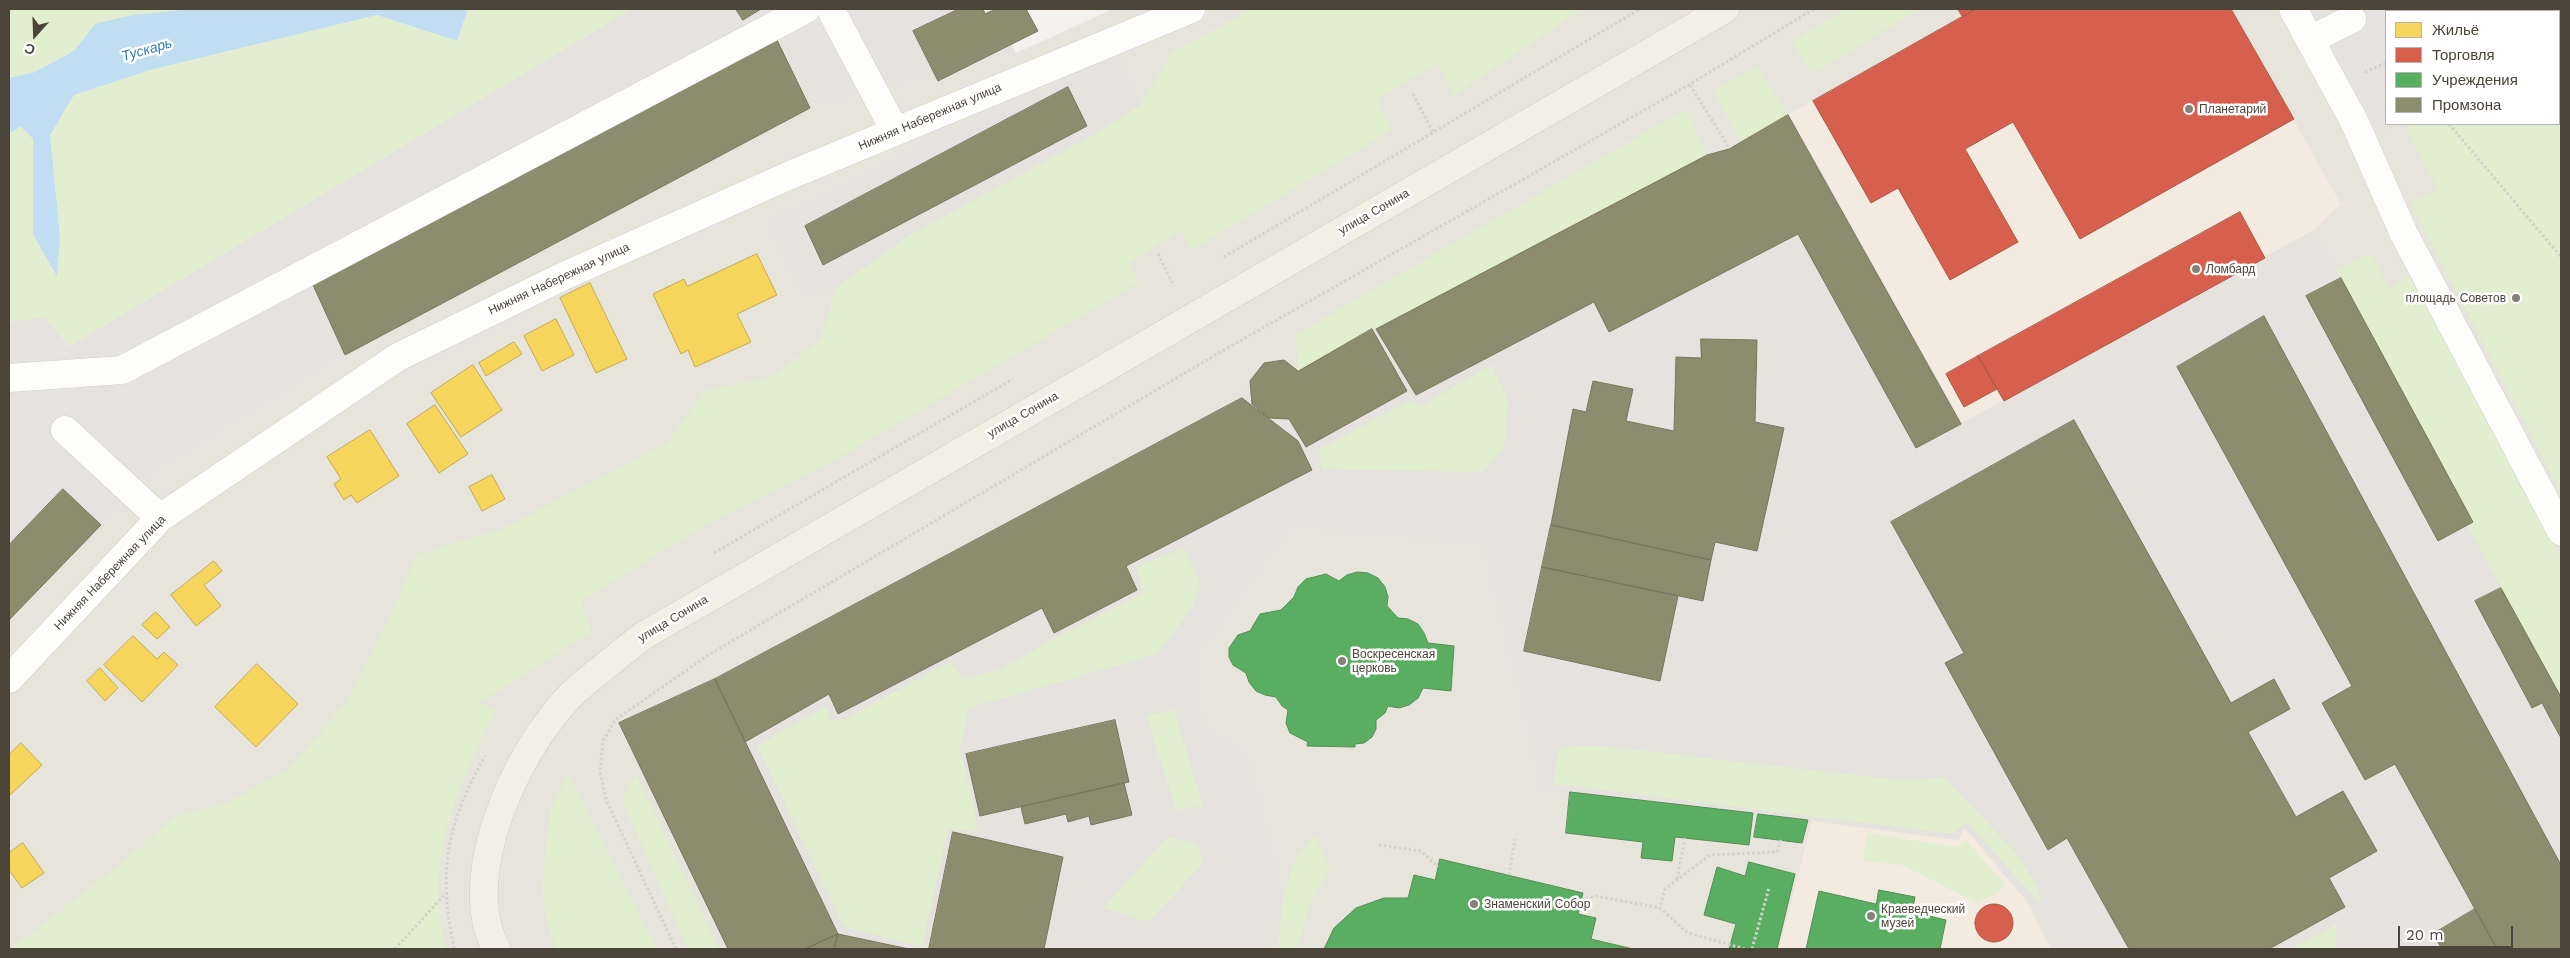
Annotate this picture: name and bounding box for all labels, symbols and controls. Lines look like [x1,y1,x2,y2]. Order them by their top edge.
north arrow [10,10,60,60]
legend [2385,10,2560,125]
text: Жильё [2432,21,2479,39]
water label: Тускарь [120,35,174,65]
text: С [22,40,37,58]
text: Торговля [2432,46,2495,64]
text: Учреждения [2432,71,2518,89]
street label: Нижняя Набережная улица [856,80,1004,154]
text: Промзона [2432,96,2501,114]
place label: Планетарий [2199,102,2266,116]
marker: Планетарий [2183,103,2195,115]
street label: улица Сонина [1336,186,1412,238]
street label: Нижняя Набережная улица [486,240,632,318]
place label: Ломбард [2206,262,2255,276]
marker: Ломбард [2190,263,2202,275]
place label: площадь Советов [2406,291,2506,305]
marker: площадь Советов [2510,292,2522,304]
street label: улица Сонина [985,389,1061,441]
street label: Нижняя Набережная улица [51,513,169,633]
street label: улица Сонина [635,592,711,646]
place label: Воскресенская церковь [1352,647,1435,675]
marker: Воскресенская церковь [1336,655,1348,667]
place label: Знаменский Собор [1484,897,1590,911]
marker: Знаменский Собор [1468,898,1480,910]
place label: Краеведческий музей [1881,902,1965,930]
marker: Краеведческий музей [1865,910,1877,922]
scale bar [2400,916,2515,948]
text: 20 m [2406,926,2444,944]

